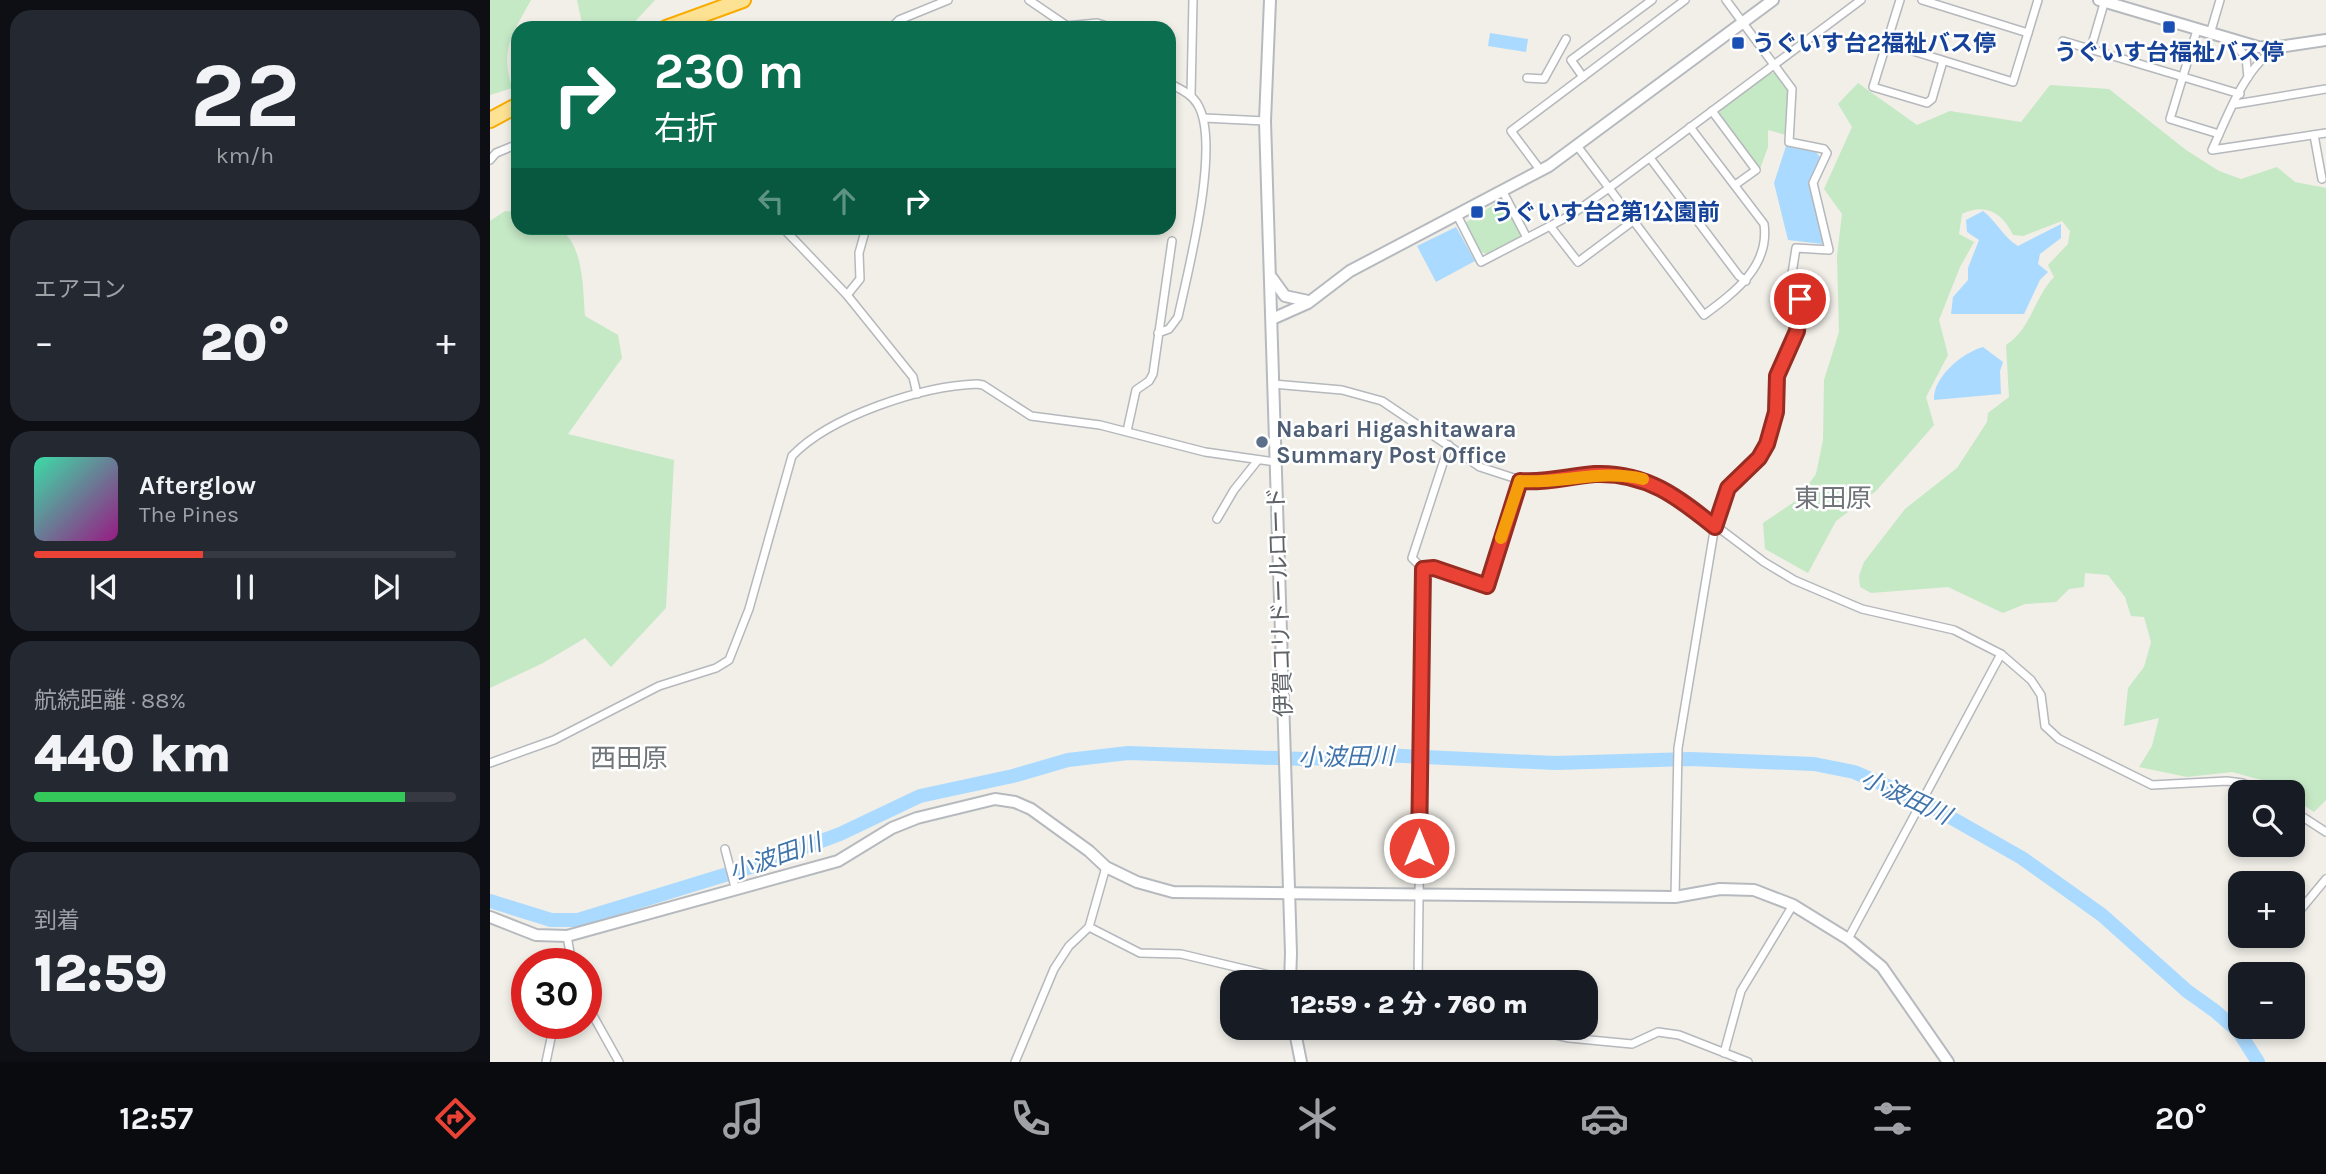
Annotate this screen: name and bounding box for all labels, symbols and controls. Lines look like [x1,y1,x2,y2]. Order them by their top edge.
marker: うぐいす台福祉バス停 [2161,19,2177,35]
place label: うぐいす台2福祉バス停 [1752,30,1996,57]
marker: うぐいす台2福祉バス停 [1730,35,1746,51]
place label: うぐいす台福祉バス停 [2054,39,2284,66]
text: 22 [190,43,300,149]
text: 230 m [654,43,804,100]
icon: right [539,49,630,140]
text: 右折 [654,110,718,147]
text: km/h [216,142,274,169]
icon: left [752,182,790,220]
icon: ahead [825,182,863,220]
icon: right [898,182,936,220]
place label: うぐいす台2第1公園前 [1491,199,1720,226]
marker: うぐいす台2第1公園前 [1469,204,1485,220]
pin [1770,269,1830,329]
text: エアコン [34,276,126,303]
icon: arrive [1781,280,1819,318]
text: 20° [200,312,290,373]
text: − [34,320,54,365]
text: + [436,320,456,365]
place label: Nabari Higashitawara Summary Post Office [1276,416,1516,469]
marker: Nabari Higashitawara Summary Post Office [1254,434,1270,450]
text: Afterglow [139,470,256,501]
district label: 東田原 [1794,483,1872,514]
street label: 伊賀コリドールロード [1262,487,1298,717]
text: The Pines [139,501,239,528]
icon: previous [85,568,123,606]
icon: pause [226,568,264,606]
icon: next [367,568,405,606]
text: 航続距離 · 88% [34,687,186,714]
text: 440 km [34,723,231,784]
water label: 小波田川 [1298,742,1397,772]
district label: 西田原 [590,743,668,774]
water label: 小波田川 [1857,764,1958,831]
map controls [2228,780,2305,1039]
button: search [2228,780,2305,857]
position arrow [1382,811,1456,885]
water label: 小波田川 [725,827,828,886]
button: + [2228,871,2305,948]
text: 到着 [34,907,80,934]
text: 12:59 [34,943,168,1004]
speed limit sign: 30 [511,948,602,1039]
button: − [2228,962,2305,1039]
text: 12:59 · 2 分 · 760 m [1290,989,1528,1020]
icon: directions [431,1094,480,1143]
icon: music [719,1094,768,1143]
icon: phone [1006,1094,1055,1143]
icon: climate [1293,1094,1342,1143]
icon: car [1580,1094,1629,1143]
icon: filters [1868,1094,1917,1143]
text: 12:57 [119,1100,193,1137]
text: 20° [2155,1100,2207,1137]

